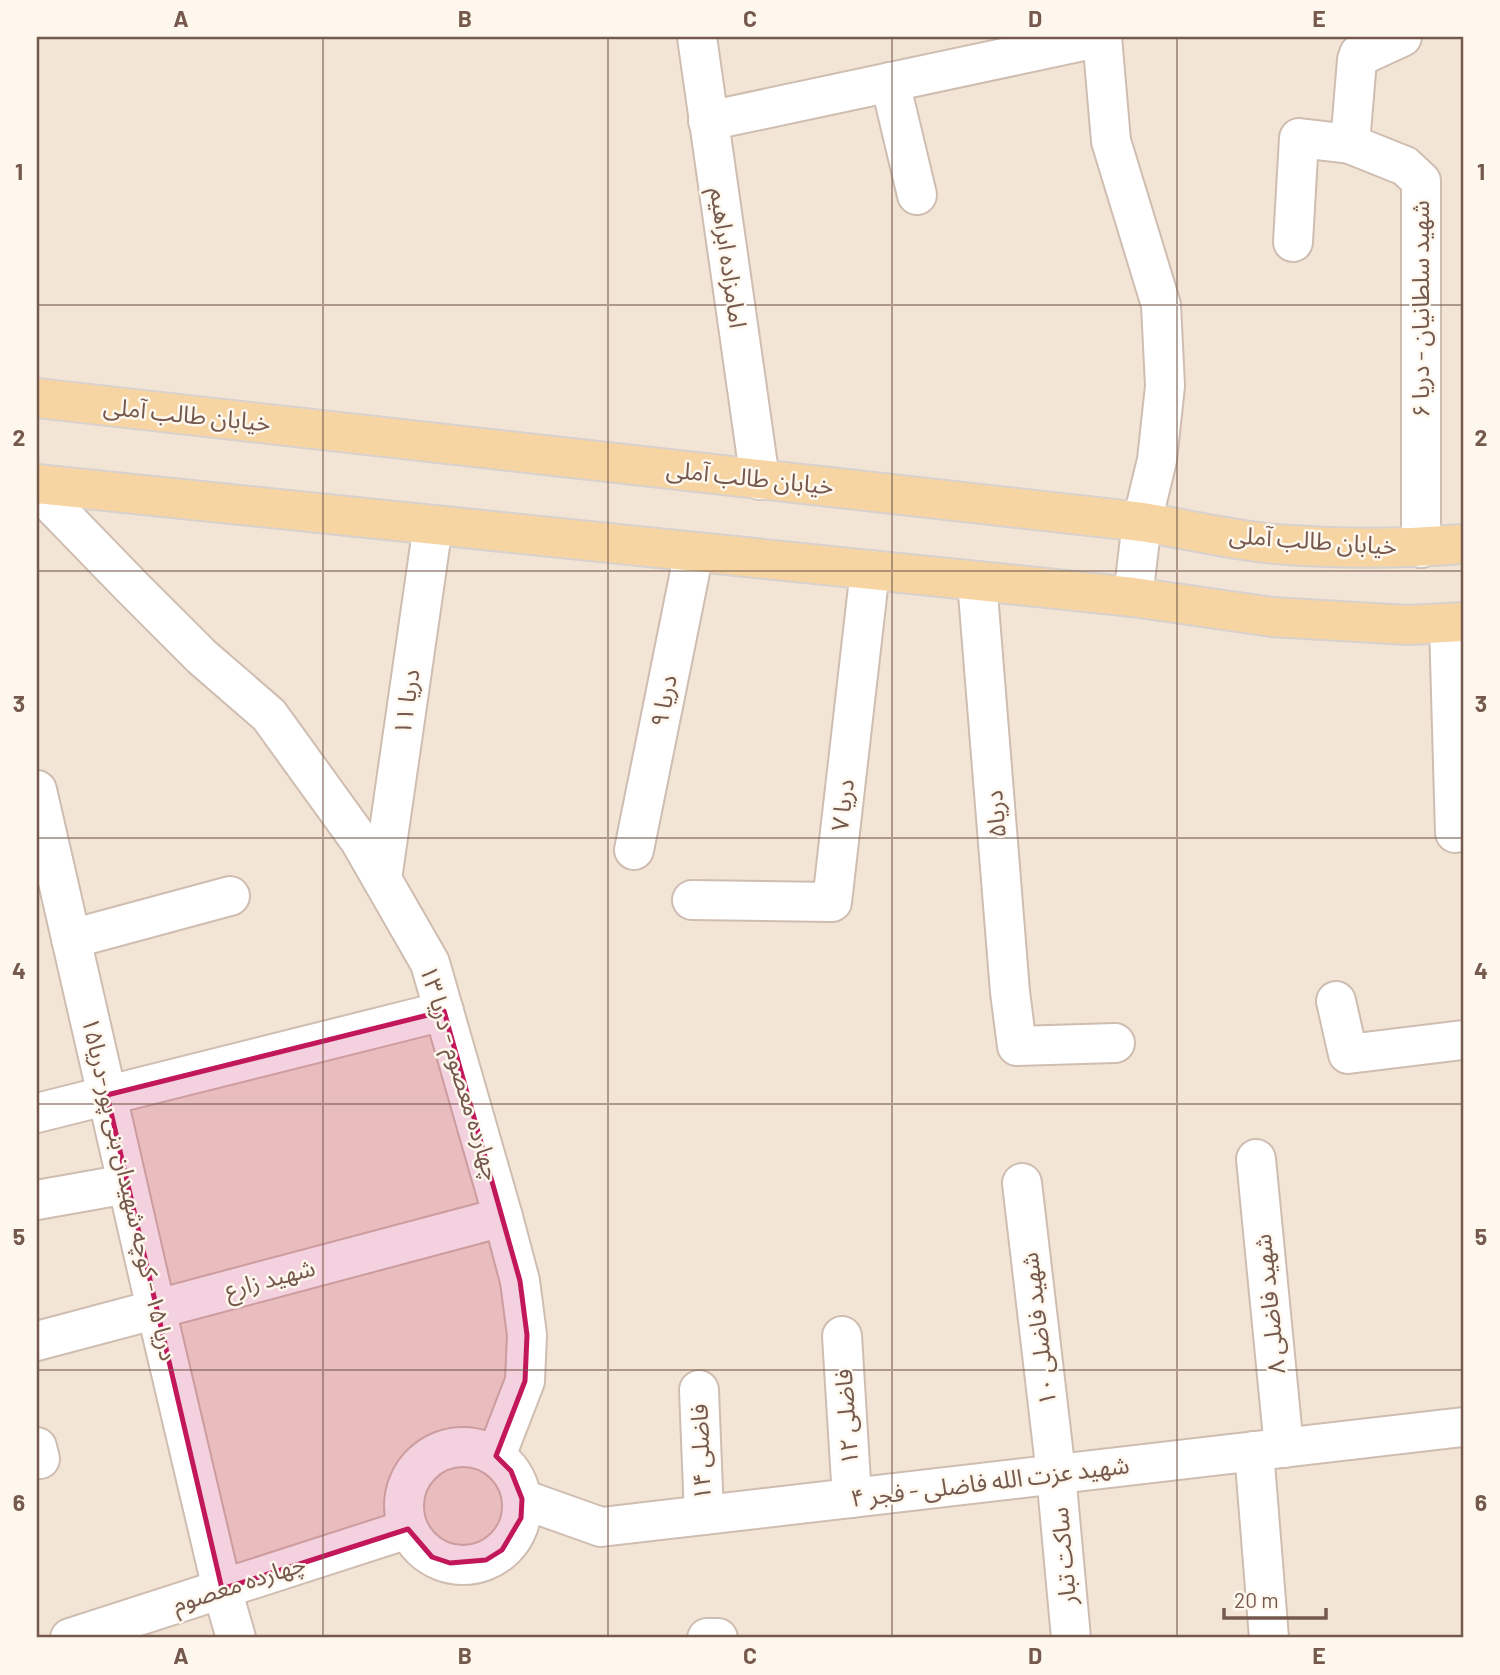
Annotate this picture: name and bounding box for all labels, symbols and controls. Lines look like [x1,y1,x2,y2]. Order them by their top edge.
text: A [173,4,189,32]
text: B [458,4,472,32]
text: C [743,4,757,32]
text: D [1028,4,1042,32]
text: E [1312,4,1326,32]
text: 1 [15,157,23,185]
text: 1 [1477,157,1485,185]
street label: امامزاده ابراهیم [701,186,754,330]
street label: شهید سلطانیان - دریا ۶ [1405,200,1435,418]
street label: خیابان طالب آملی [102,390,272,438]
text: 2 [13,423,25,451]
text: 2 [1475,423,1487,451]
street label: خیابان طالب آملی [665,453,835,501]
street label: خیابان طالب آملی [1228,519,1398,561]
street label: دریا ۱۱ [387,667,425,737]
street label: دریا ۹ [643,672,683,729]
text: 3 [13,689,25,717]
text: 3 [1475,689,1487,717]
street label: دریا ۷ [824,777,860,833]
street label: دریا۵ [978,789,1012,839]
text: 4 [12,956,26,984]
text: 4 [1474,956,1488,984]
street label: چهارده معصوم - دریا ۱۳ [410,962,508,1185]
street label: دریا ۱۵ - كوچه شهيدان بنی پور-دريا۱۵ [75,1014,184,1364]
text: 5 [13,1222,25,1250]
text: 5 [1475,1222,1487,1250]
street label: شهید فاضلی ۸ [1247,1233,1290,1375]
street label: شهید فاضلی ۱۰ [1014,1251,1061,1407]
street label: شهید زارع [221,1252,319,1307]
street label: فاضلی ۱۲ [828,1368,863,1466]
street label: فاضلی ۱۴ [683,1403,716,1501]
street label: شهید عزت الله فاضلی - فجر ۴ [849,1449,1131,1513]
text: 6 [13,1488,25,1516]
text: 6 [1475,1488,1487,1516]
street label: ساکت تبار [1044,1506,1082,1607]
street label: چهارده معصوم [168,1547,310,1622]
scale bar [1224,1577,1325,1621]
text: 20 m [1234,1587,1279,1612]
text: A [173,1641,189,1669]
text: B [458,1641,472,1669]
text: C [743,1641,757,1669]
text: D [1028,1641,1042,1669]
text: E [1312,1641,1326,1669]

